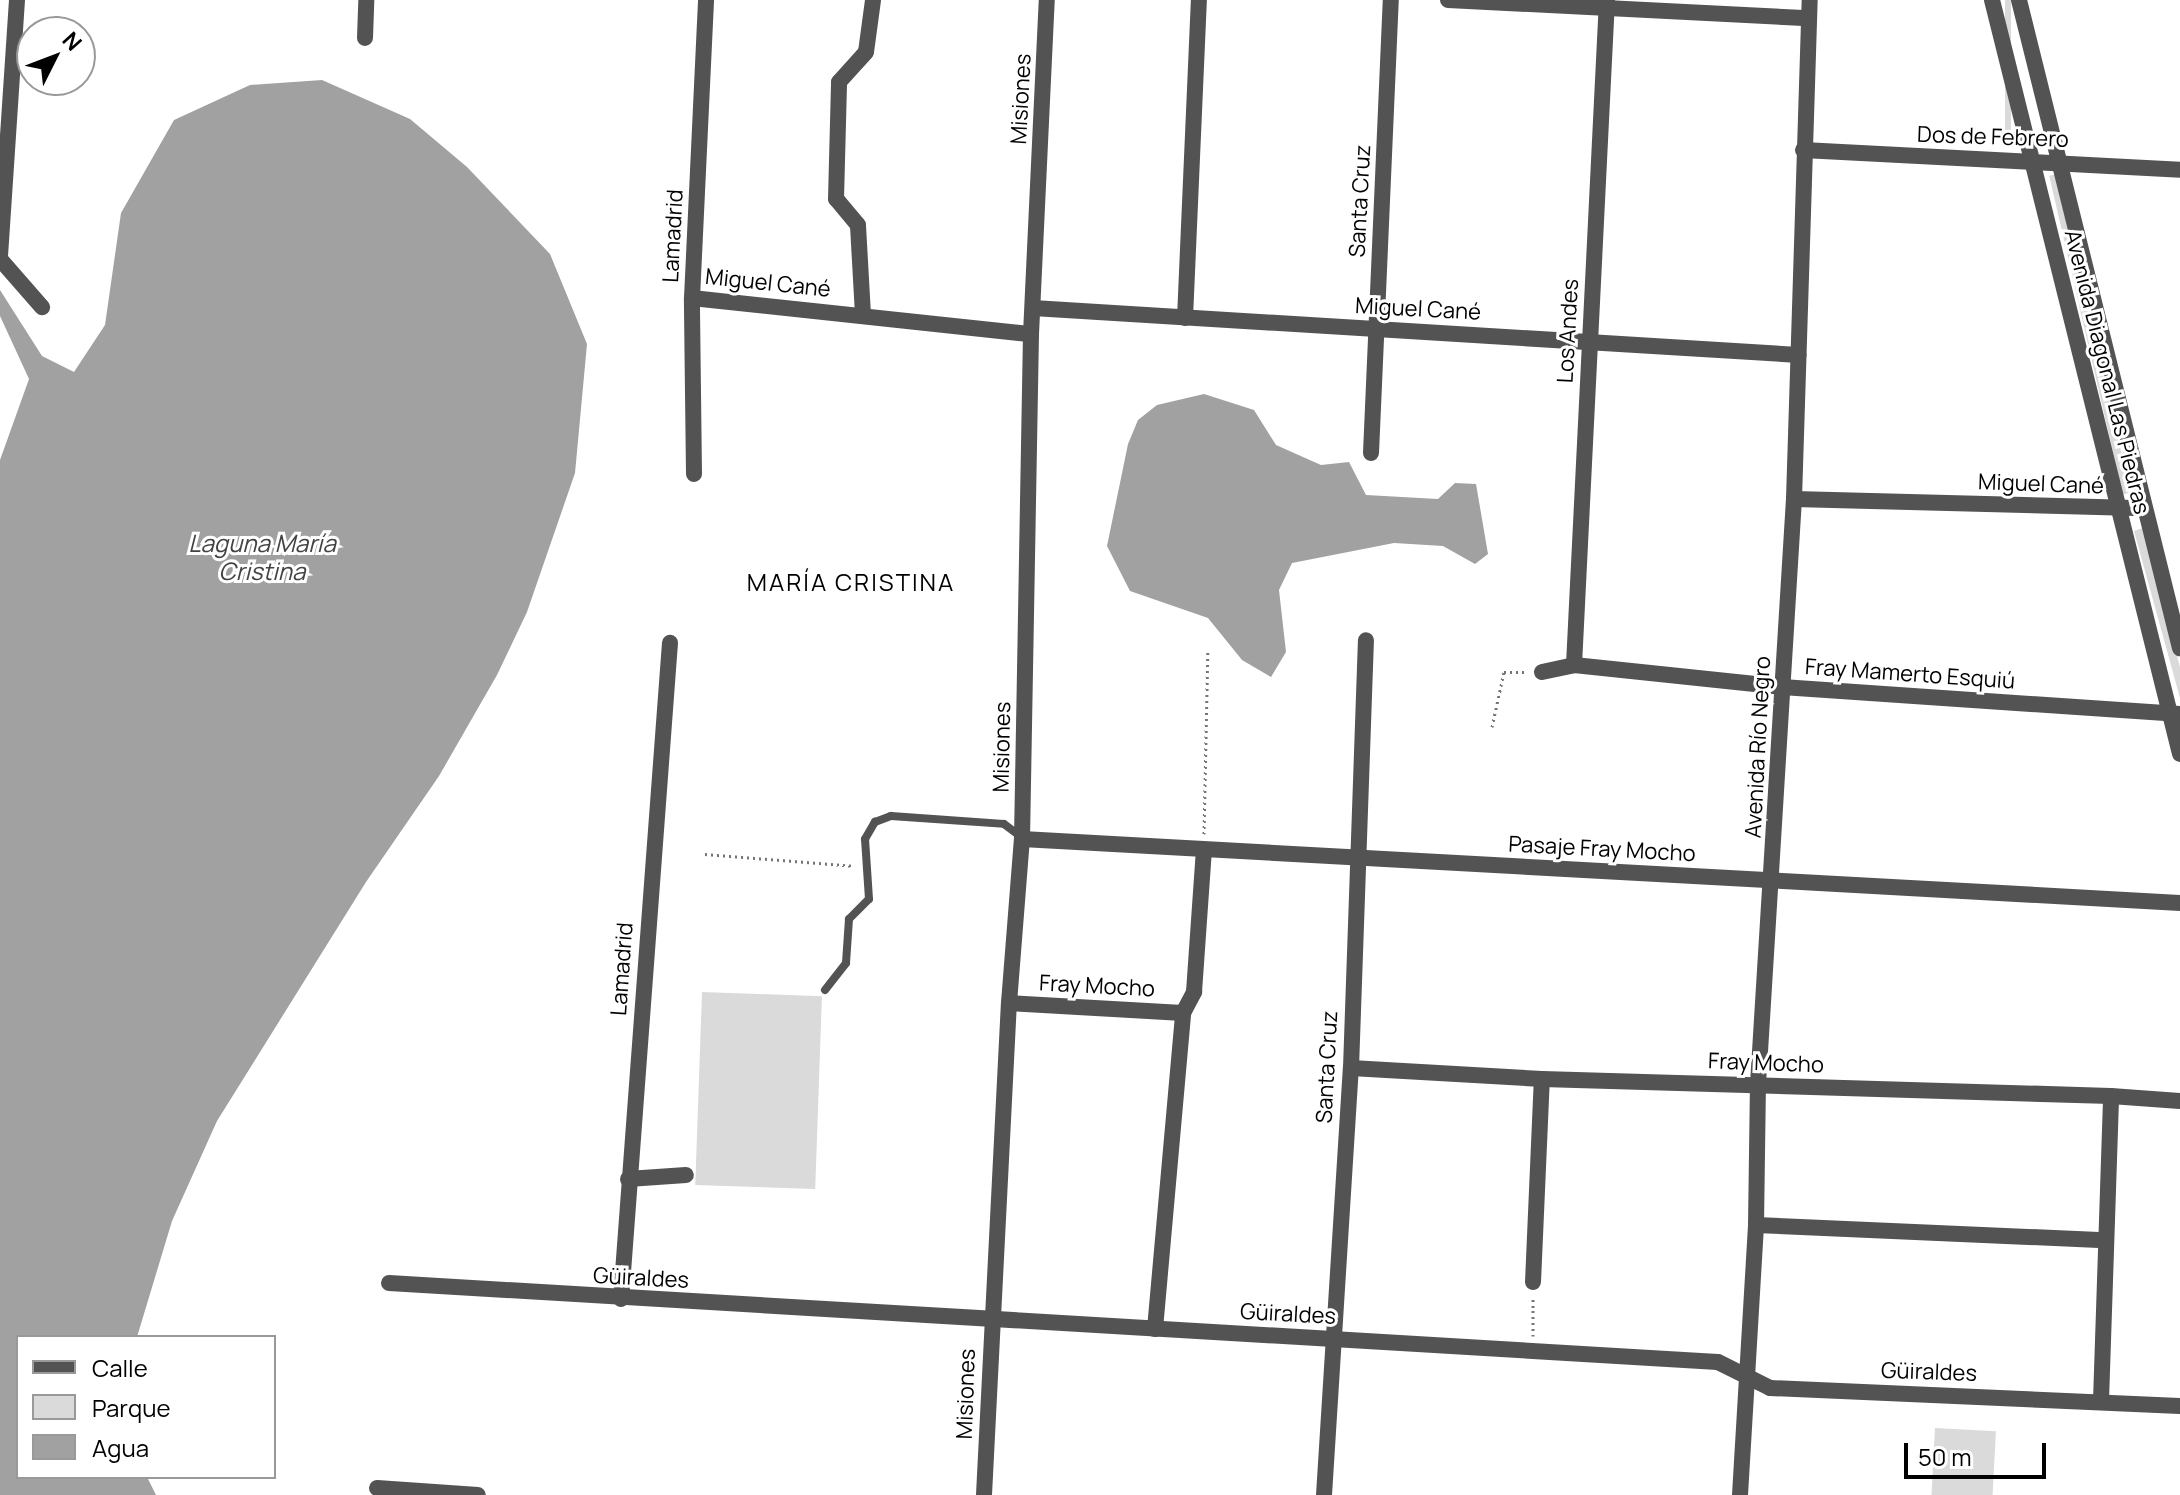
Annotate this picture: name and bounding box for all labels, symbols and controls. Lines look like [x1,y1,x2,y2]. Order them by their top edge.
north arrow [16,16,96,96]
text: N [56,25,89,57]
street label: Misiones [1005,53,1037,145]
street label: Dos de Febrero [1917,121,2069,153]
street label: Santa Cruz [1344,144,1376,258]
street label: Lamadrid [657,189,689,283]
street label: Avenida Diagonal Las Piedras [2059,227,2155,517]
street label: Miguel Cané [704,263,832,303]
street label: Los Andes [1552,278,1584,384]
street label: Miguel Cané [1354,293,1482,325]
street label: Miguel Cané [1978,469,2104,499]
water label: Laguna María Cristina [188,529,336,585]
district label: MARÍA CRISTINA [747,568,955,596]
street label: Fray Mamerto Esquiú [1804,653,2016,695]
street label: Avenida Río Negro [1740,655,1776,839]
street label: Misiones [988,701,1016,793]
street label: Pasaje Fray Mocho [1508,831,1696,867]
street label: Lamadrid [606,921,638,1017]
street label: Fray Mocho [1038,970,1156,1002]
street label: Santa Cruz [1311,1010,1343,1124]
street label: Fray Mocho [1708,1048,1824,1078]
street label: Güiraldes [592,1262,690,1294]
street label: Güiraldes [1239,1298,1337,1330]
legend [16,1335,276,1479]
street label: Misiones [951,1348,981,1440]
text: Calle [92,1351,148,1384]
street label: Güiraldes [1881,1357,1977,1387]
text: Parque [92,1391,170,1424]
scale bar [1908,1427,2050,1477]
text: Agua [92,1431,149,1464]
text: 50 m [1918,1440,1972,1473]

